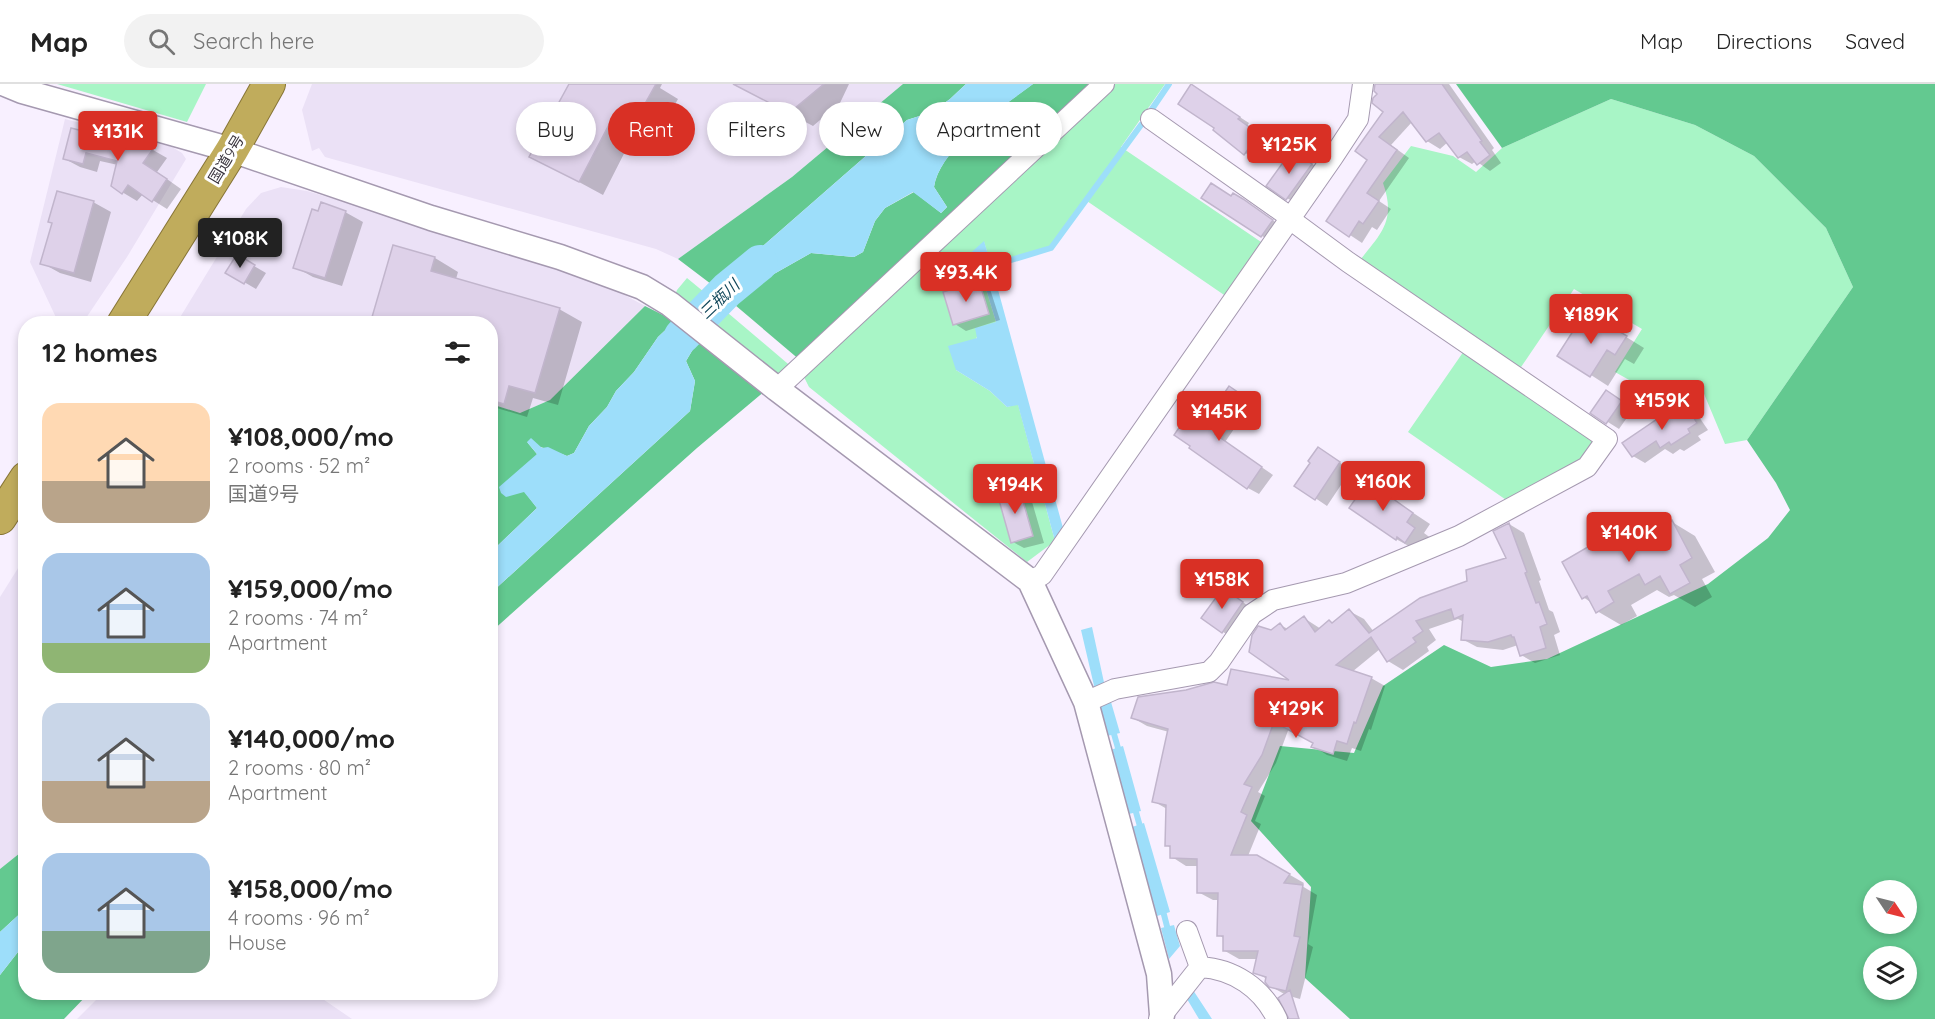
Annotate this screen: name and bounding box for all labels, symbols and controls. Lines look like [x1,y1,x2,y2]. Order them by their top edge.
search box [124,14,544,68]
text: Map [30,24,88,59]
icon: search [145,25,178,58]
text: Search here [193,27,315,55]
text: Map [1640,28,1683,54]
text: Directions [1716,28,1812,54]
text: Saved [1845,28,1905,54]
chip: Buy [516,102,596,156]
chip: Rent [608,102,695,156]
chip: Filters [707,102,807,156]
chip: New [819,102,904,156]
chip: Apartment [916,102,1062,156]
pin: ¥131K [76,111,160,162]
text: ¥131K [92,118,144,143]
pin: ¥125K [1247,124,1331,175]
street label: 国道9号 [204,131,248,187]
text: ¥125K [1261,131,1317,156]
pin: ¥108K [198,218,282,269]
text: ¥108K [212,225,268,250]
pin: ¥93.4K [917,252,1015,303]
text: ¥93.4K [934,259,998,284]
water label: 三瓶川 [695,274,745,323]
pin: ¥189K [1549,294,1633,345]
text: ¥189K [1563,301,1619,326]
text: 12 homes [42,336,158,369]
icon: filters [441,336,474,369]
pin: ¥159K [1620,380,1704,431]
text: ¥159K [1634,387,1690,412]
pin: ¥145K [1177,391,1261,442]
text: ¥145K [1191,398,1247,423]
text: ¥108,000/mo [228,420,394,453]
icon: home [90,427,162,499]
text: 2 rooms · 52 m² [228,453,370,478]
pin: ¥160K [1341,461,1425,512]
pin: ¥194K [973,464,1057,515]
text: ¥160K [1355,468,1411,493]
text: ¥194K [987,471,1043,496]
text: 国道9号 [228,481,299,506]
pin: ¥140K [1587,512,1671,563]
text: ¥140K [1601,519,1657,544]
pin: ¥158K [1180,559,1264,610]
text: ¥158K [1194,566,1250,591]
text: ¥159,000/mo [228,572,393,605]
icon: home [90,577,162,649]
text: 2 rooms · 74 m² [228,605,368,630]
text: Apartment [228,630,328,655]
pin: ¥129K [1254,688,1338,739]
text: ¥129K [1268,695,1324,720]
text: ¥140,000/mo [228,722,395,755]
icon: home [90,727,162,799]
text: 2 rooms · 80 m² [228,755,371,780]
text: Apartment [228,780,328,805]
text: ¥158,000/mo [228,872,393,905]
icon: home [90,877,162,949]
north arrow [1863,880,1917,934]
map controls [1863,880,1917,1000]
text: 4 rooms · 96 m² [228,905,370,930]
text: House [228,930,287,955]
button: layers [1863,946,1917,1000]

